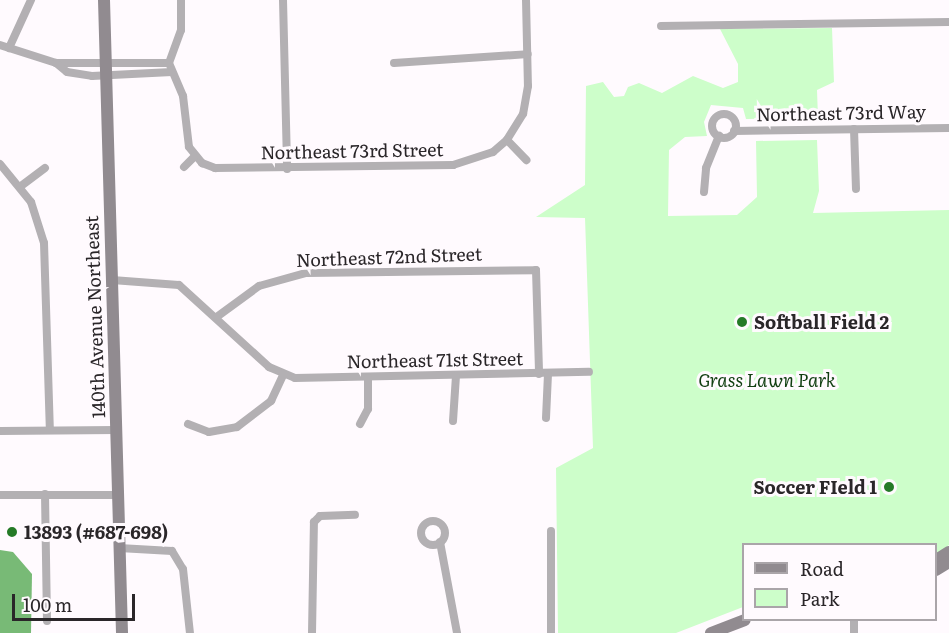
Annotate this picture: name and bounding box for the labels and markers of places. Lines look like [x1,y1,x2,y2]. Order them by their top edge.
place label: Softball Field 2 [754,311,889,333]
marker: Softball Field 2 [735,315,749,329]
place label: Soccer FIeld 1 [754,476,877,498]
marker: Soccer FIeld 1 [882,480,896,494]
place label: 13893 (#687-698) [24,521,168,543]
marker: 13893 (#687-698) [5,525,19,539]

